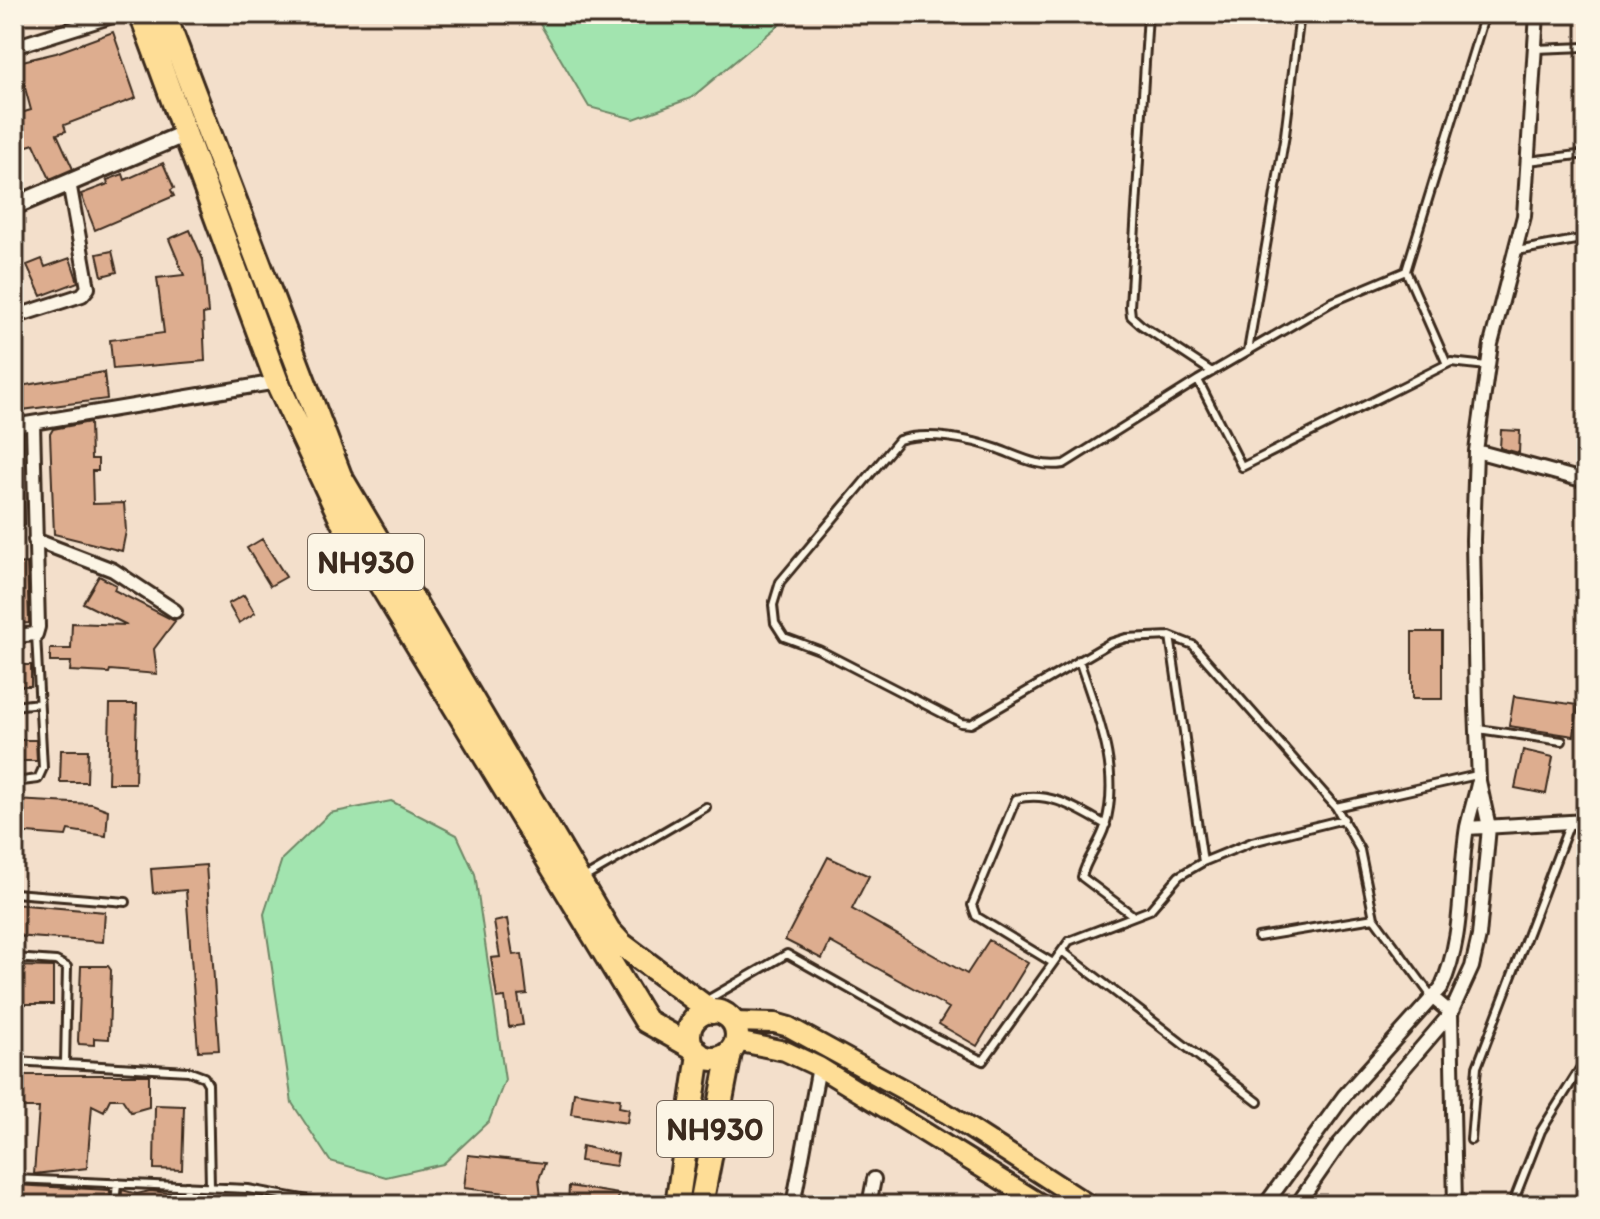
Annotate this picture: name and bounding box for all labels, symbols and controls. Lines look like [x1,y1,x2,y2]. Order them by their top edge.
road number: NH930 [308,534,424,590]
road number: NH930 [657,1101,773,1157]

